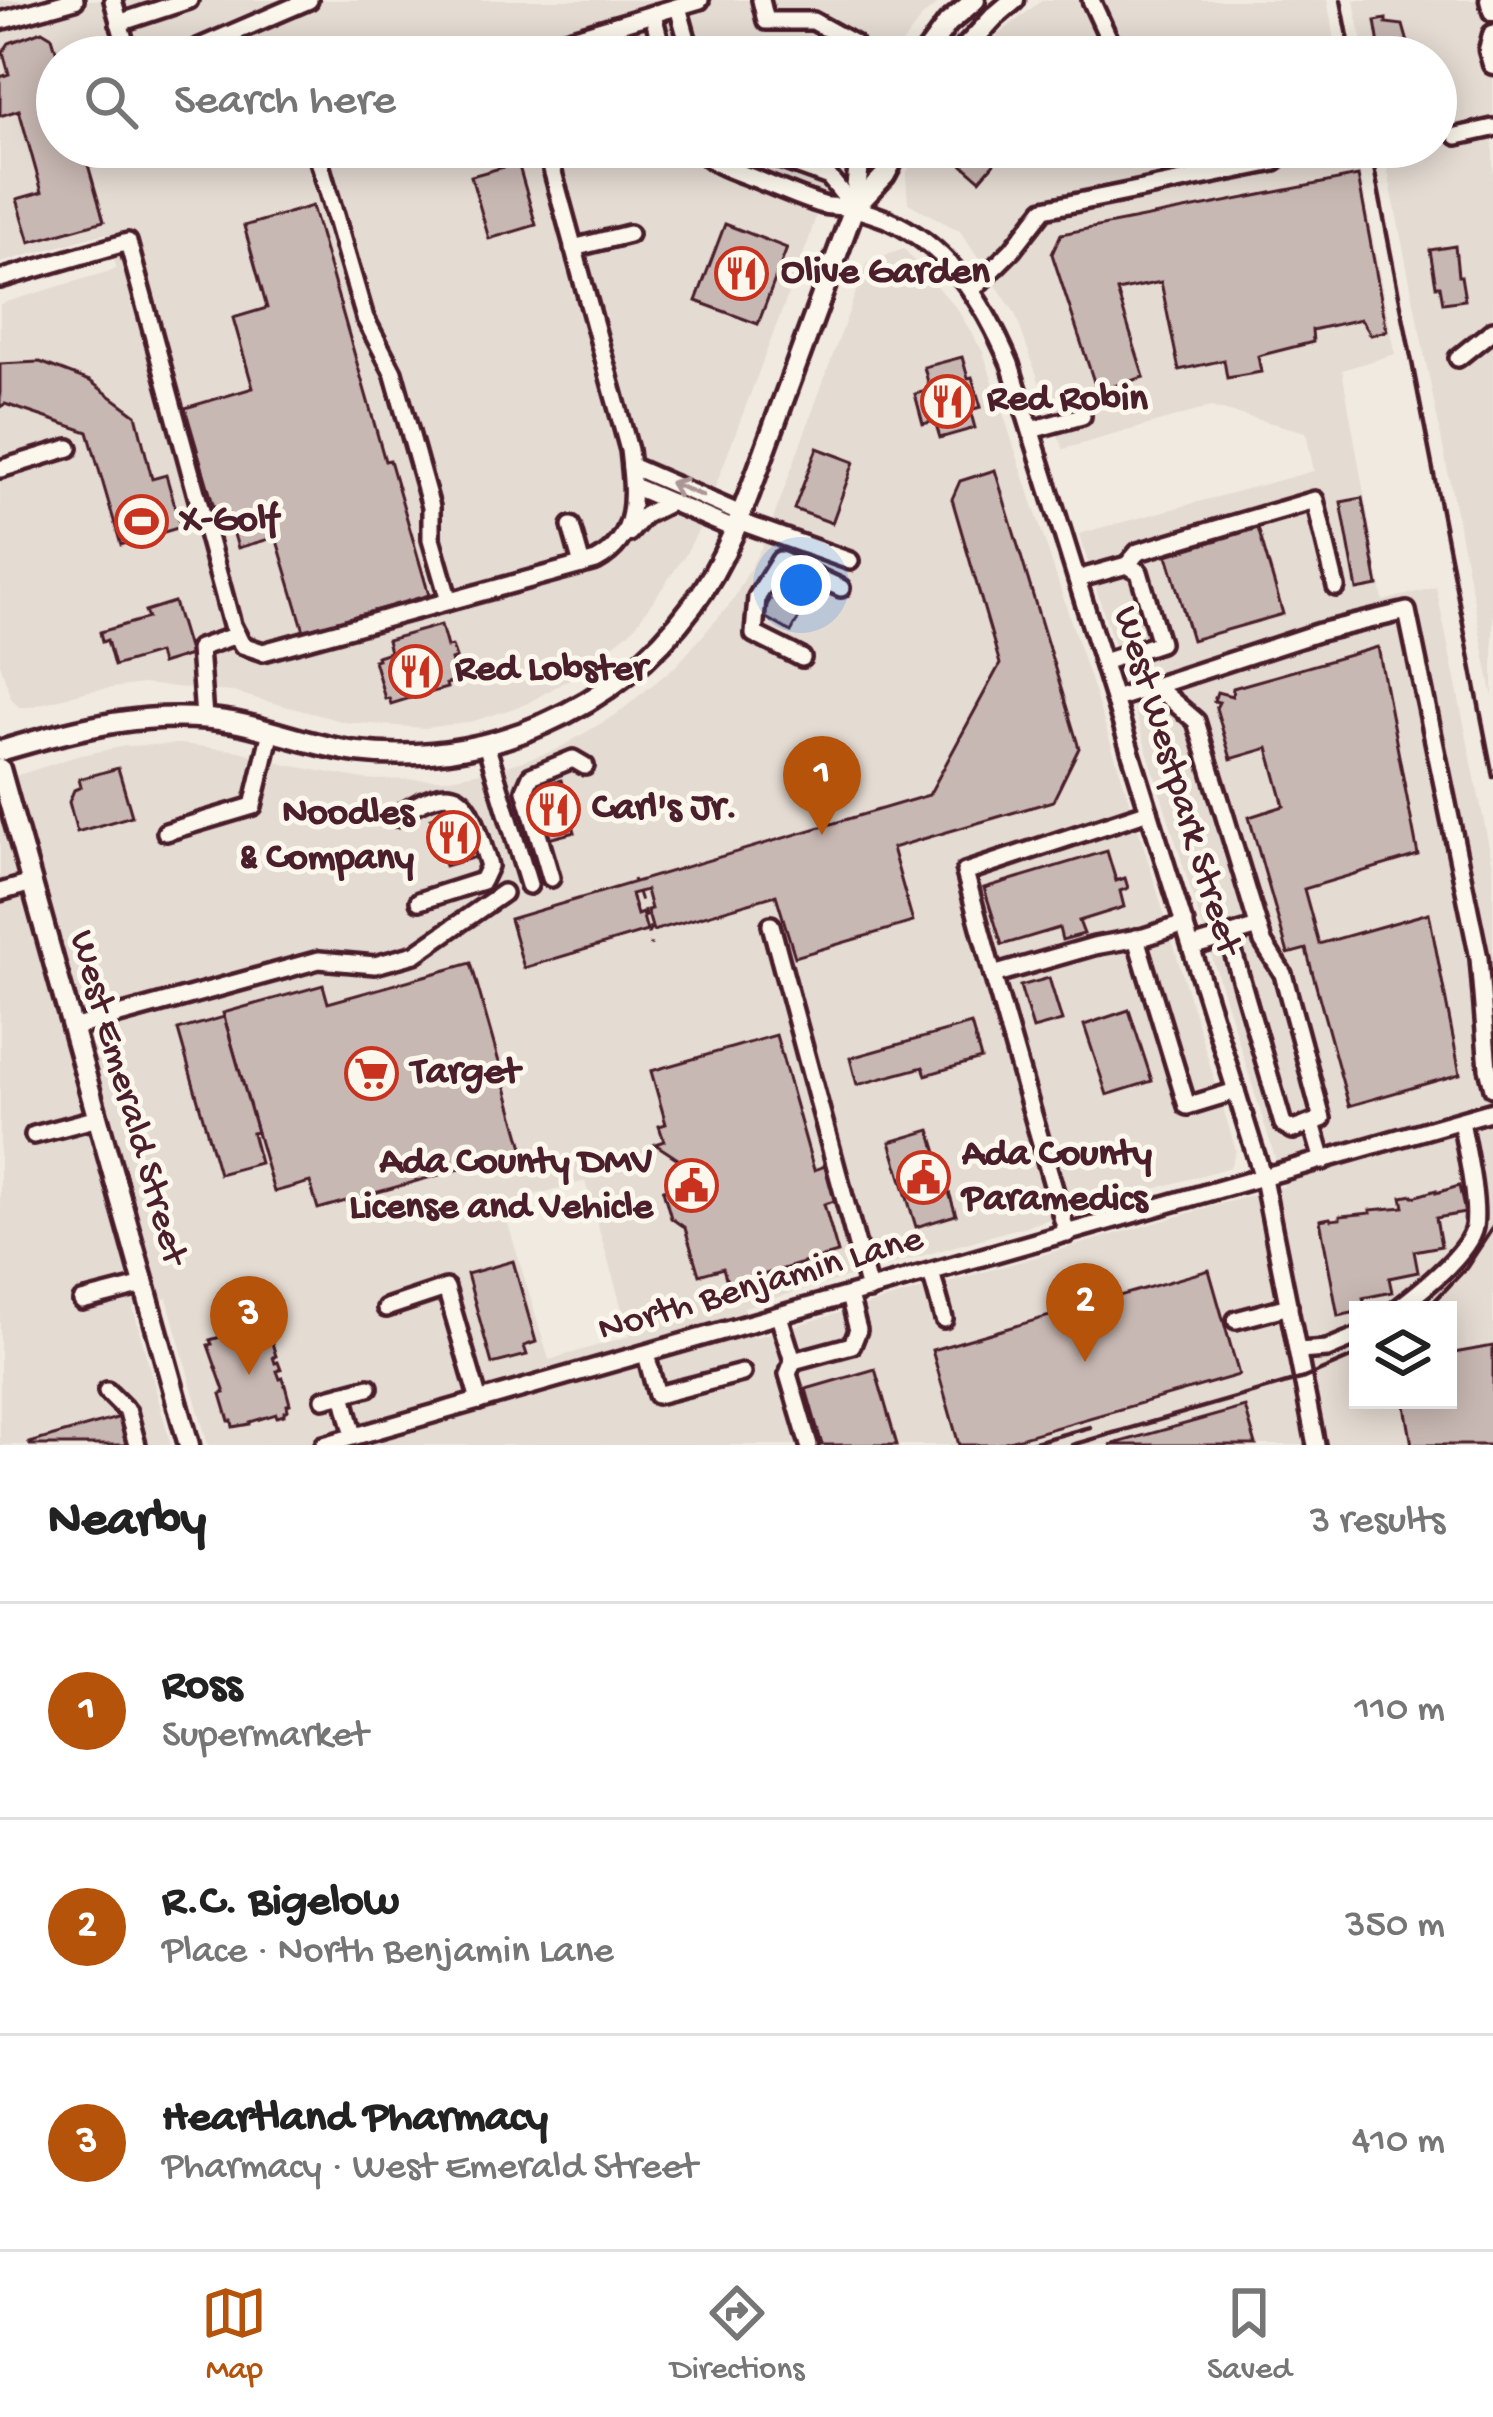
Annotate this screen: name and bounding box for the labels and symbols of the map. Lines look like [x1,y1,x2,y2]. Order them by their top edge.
restaurant icon: Olive Garden [714,246,770,302]
place label: Olive Garden [781,251,990,297]
restaurant icon: Red Robin [920,373,976,429]
place label: Red Robin [987,378,1148,424]
one-way arrow [669,477,706,498]
sports icon: X-Golf [113,494,169,550]
place label: X-Golf [178,499,281,545]
your location [771,555,831,615]
street label: West Westpark Street [1100,601,1251,964]
restaurant icon: Red Lobster [388,643,444,699]
place label: Red Lobster [455,648,651,694]
pin: 1 [783,736,861,835]
restaurant icon: Carl's Jr. [525,782,581,838]
place label: Carl's Jr. [592,787,737,833]
place label: Noodles & Company [239,792,416,883]
restaurant icon: Noodles & Company [425,809,481,865]
street label: West Emerald Street [56,926,197,1273]
supermarket icon: Target [344,1046,400,1102]
place label: Target [408,1051,524,1097]
place label: Ada County Paramedics [960,1133,1153,1224]
place label: Ada County DMV License and Vehicle [349,1141,655,1232]
public building icon: Ada County Paramedics [895,1150,951,1206]
public building icon: Ada County DMV License and Vehicle [664,1158,720,1214]
street label: North Benjamin Lane [593,1217,930,1354]
pin: 2 [1046,1263,1124,1362]
pin: 3 [210,1276,288,1375]

